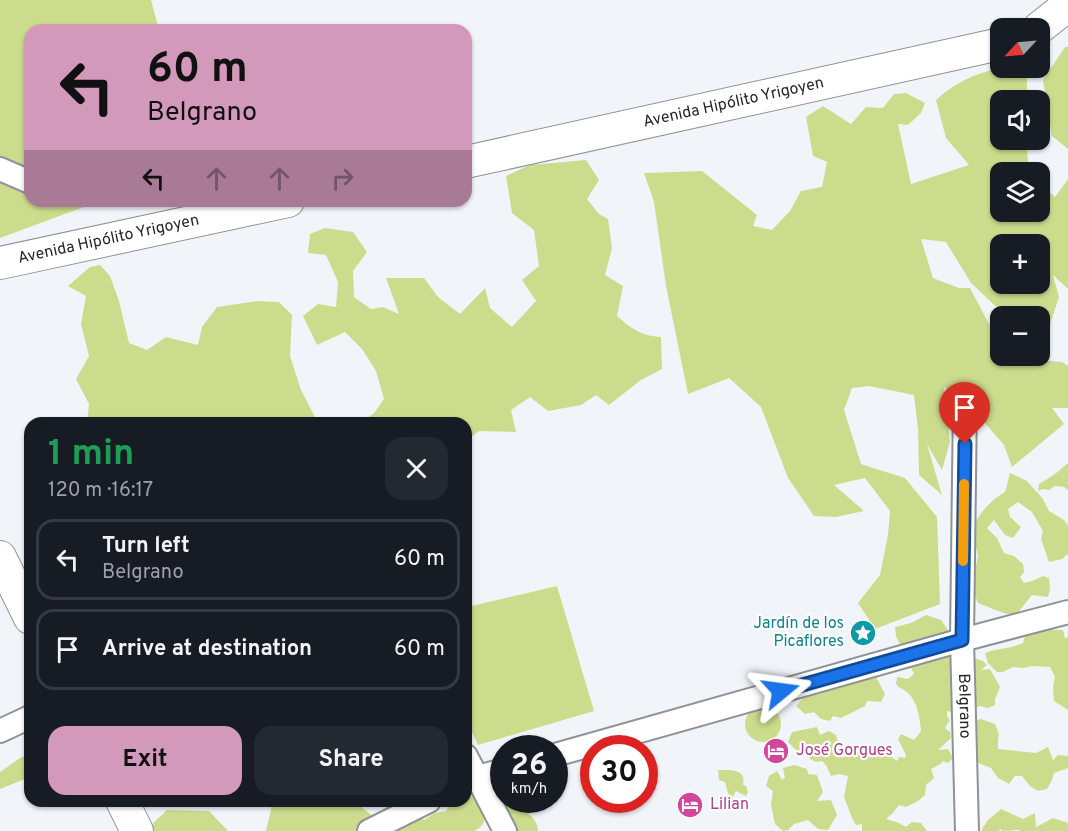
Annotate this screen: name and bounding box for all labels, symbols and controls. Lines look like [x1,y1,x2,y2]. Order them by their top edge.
north arrow [990,18,1050,78]
map controls [990,18,1050,366]
text: 60 m [147,44,248,97]
icon: left [48,48,126,126]
street label: Avenida Hipólito Yrigoyen [641,73,826,133]
button: sound [990,90,1050,150]
text: Belgrano [147,96,257,130]
icon: left [137,162,170,195]
icon: ahead [200,162,233,195]
icon: ahead [263,162,296,195]
icon: right [326,162,359,195]
button: layers [990,162,1050,222]
street label: Avenida Hipólito Yrigoyen [16,210,201,269]
button: + [990,234,1050,294]
button: − [990,306,1050,366]
pin [939,382,990,444]
icon: arrive [948,391,981,424]
text: 1 min [48,432,134,478]
button: close [385,437,448,500]
text: 120 m · 16:17 [48,478,153,504]
text: Turn left [102,533,190,560]
icon: left [51,543,84,576]
text: 60 m [394,546,445,573]
text: Belgrano [102,560,184,586]
place label: Jardín de los Picaflores [753,614,844,652]
place icon: Jardín de los Picaflores [848,618,878,648]
icon: arrive [51,633,84,666]
text: Arrive at destination [102,636,312,663]
text: 60 m [394,636,445,663]
position arrow [749,659,813,723]
street label: Belgrano [953,673,975,739]
button: Exit [48,726,242,795]
button: Share [254,726,448,795]
speed limit sign: 30 [580,735,658,813]
hotel icon: José Gorgues [761,736,791,766]
place label: José Gorgues [796,741,893,761]
text: 26 [511,748,547,785]
text: km/h [511,780,547,799]
hotel icon: Lilian [675,790,705,820]
place label: Lilian [710,795,749,815]

